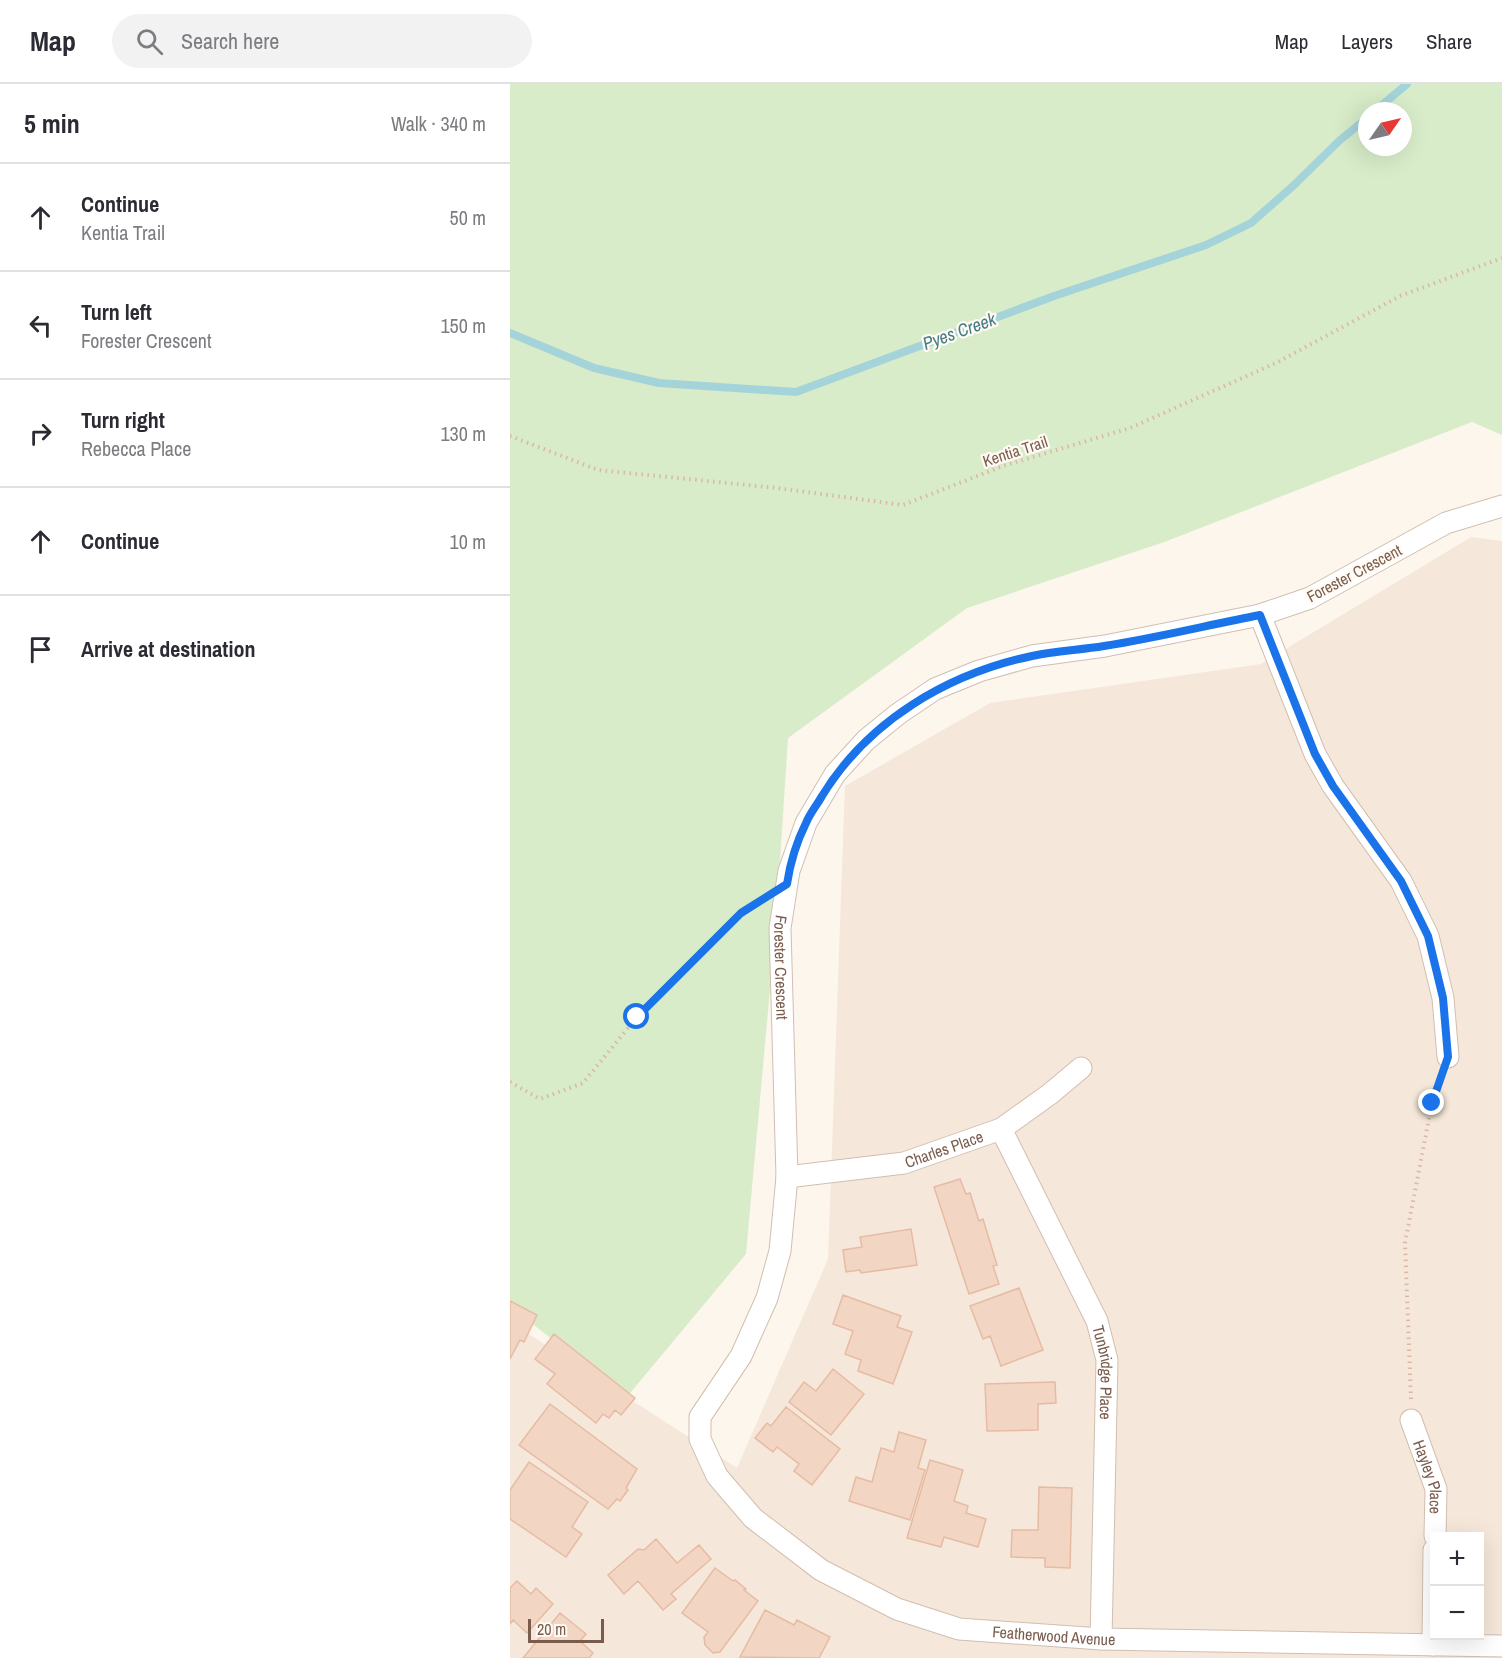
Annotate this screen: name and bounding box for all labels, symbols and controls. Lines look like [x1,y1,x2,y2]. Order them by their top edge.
search box [112,14,532,68]
text: Map [30,22,76,60]
icon: search [133,25,166,58]
text: Search here [181,26,279,56]
text: Map [1275,27,1308,56]
text: Layers [1341,27,1393,56]
text: Share [1426,27,1472,56]
north arrow [1358,102,1412,156]
text: 5 min [24,106,80,141]
text: Walk · 340 m [391,110,486,137]
text: Continue [81,189,159,219]
icon: ahead [24,201,57,234]
text: 50 m [450,204,486,231]
text: Kentia Trail [81,219,165,246]
text: Turn left [81,297,152,327]
water label: Pyes Creek [919,306,1000,356]
icon: left [24,309,57,342]
text: 150 m [440,312,486,339]
text: Forester Crescent [81,327,211,354]
text: Turn right [81,405,165,435]
icon: right [24,417,57,450]
text: 130 m [440,420,486,447]
street label: Kentia Trail [980,430,1050,472]
text: Rebecca Place [81,435,191,462]
icon: ahead [24,525,57,558]
text: Continue [81,526,159,556]
text: 10 m [450,528,486,555]
street label: Forester Crescent [1303,539,1406,607]
icon: arrive [24,633,57,666]
text: Arrive at destination [81,634,255,664]
street label: Forester Crescent [769,914,794,1020]
route start [623,1003,649,1029]
route end [1418,1089,1444,1115]
street label: Charles Place [902,1125,986,1173]
street label: Tunbridge Place [1088,1323,1118,1420]
street label: Hayley Place [1408,1437,1447,1514]
map controls [1430,1532,1484,1640]
button: + [1430,1532,1484,1586]
button: − [1430,1586,1484,1640]
scale bar [528,1616,604,1644]
text: 20 m [537,1618,566,1640]
street label: Featherwood Avenue [992,1620,1116,1650]

